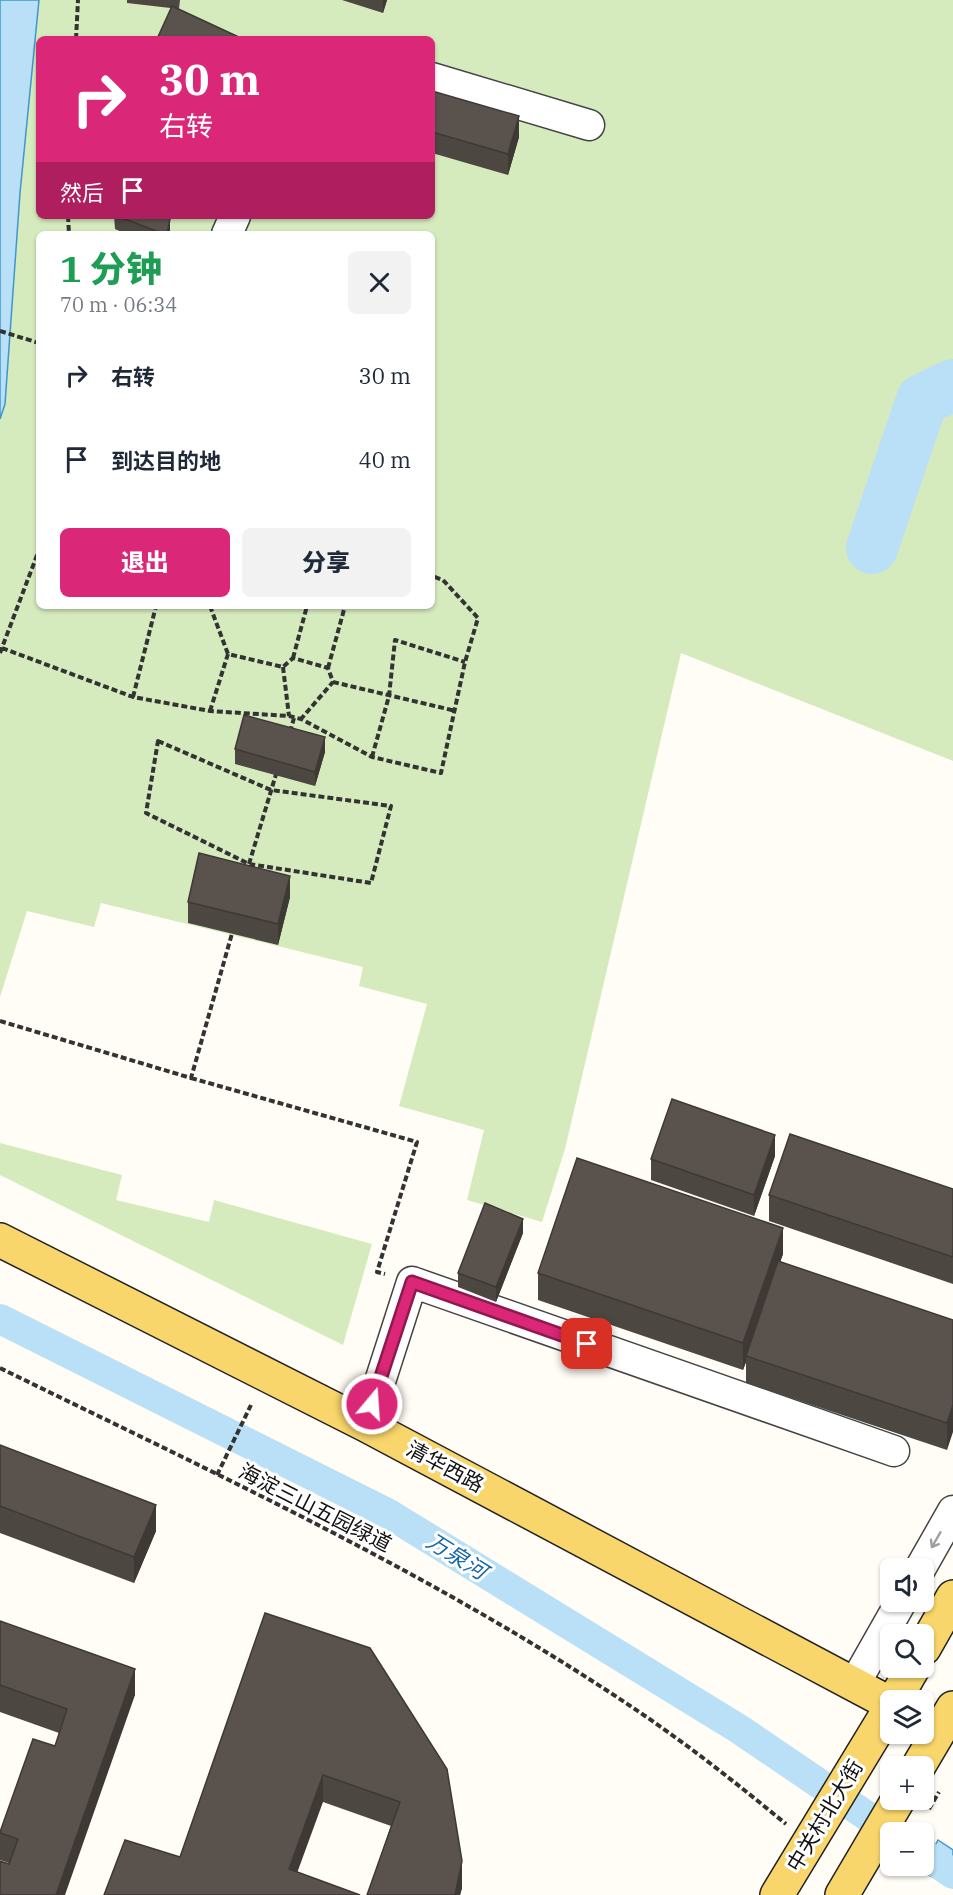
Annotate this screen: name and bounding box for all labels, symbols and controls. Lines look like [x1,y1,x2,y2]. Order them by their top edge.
text: 30 m [159,52,260,107]
icon: right [60,60,138,138]
text: 右转 [159,108,213,143]
icon: arrive [116,174,149,207]
text: 然后 [60,178,104,207]
text: 1 分钟 [60,245,162,292]
button: close [348,251,411,314]
text: 70 m · 06:34 [60,291,177,318]
icon: right [60,359,93,392]
text: 30 m [359,361,411,390]
text: 右转 [111,362,155,391]
icon: arrive [60,443,93,476]
text: 40 m [359,445,411,474]
text: 到达目的地 [111,446,221,475]
button: 退出 [60,528,230,597]
button: 分享 [242,528,411,597]
pin [561,1318,612,1369]
icon: arrive [570,1327,603,1360]
position arrow [340,1372,404,1436]
street label: 清华西路 [402,1434,489,1498]
street label: 海淀三山五园绿道 [234,1456,397,1558]
water label: 万泉河 [422,1526,496,1587]
one-way arrow [930,1531,942,1548]
map controls [880,1558,934,1876]
button: sound [880,1558,934,1612]
button: search [880,1624,934,1678]
button: layers [880,1690,934,1744]
street label: 中关村北大街 [780,1754,869,1877]
button: + [880,1756,934,1810]
button: − [880,1822,934,1876]

